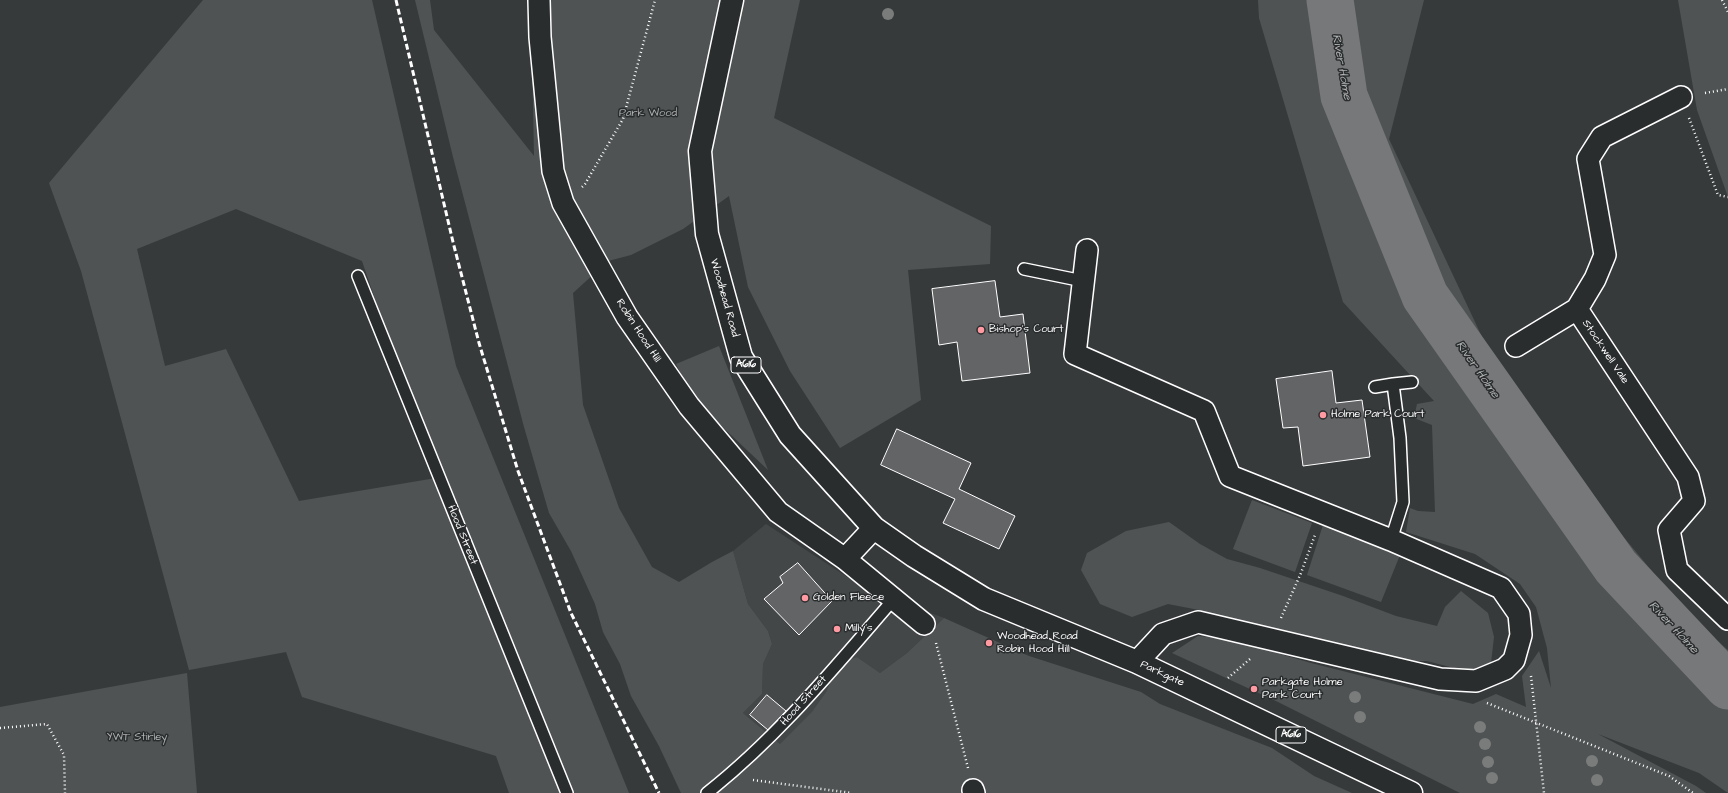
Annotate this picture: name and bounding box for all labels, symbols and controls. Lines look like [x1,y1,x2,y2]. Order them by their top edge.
water label: River Holme [1328,33,1354,101]
park label: Park Wood [619,107,677,121]
street label: Woodhead Road [707,257,741,339]
street label: Robin Hood Hill [613,297,663,365]
street label: Stockwell Vale [1579,318,1631,386]
place label: Bishop's Court [989,323,1064,337]
marker: Bishop's Court [976,325,986,335]
water label: River Holme [1452,339,1502,401]
road number: A616 [731,357,761,373]
place label: Holme Park Court [1331,408,1424,422]
marker: Holme Park Court [1318,410,1328,420]
street label: Hood Street [444,503,480,567]
place label: Golden Fleece [813,591,884,605]
marker: Golden Fleece [800,593,810,603]
water label: River Holme [1645,599,1701,657]
place label: Milly's [845,622,873,636]
marker: Milly's [832,624,842,634]
place label: Woodhead Road Robin Hood Hill [997,630,1078,656]
marker: Woodhead Road Robin Hood Hill [984,638,994,648]
street label: Parkgate [1138,658,1186,690]
street label: Hood Street [778,673,830,729]
place label: Parkgate Holme Park Court [1262,676,1343,702]
marker: Parkgate Holme Park Court [1249,684,1259,694]
road number: A616 [1276,727,1306,743]
park label: YWT Stirley [107,731,167,745]

